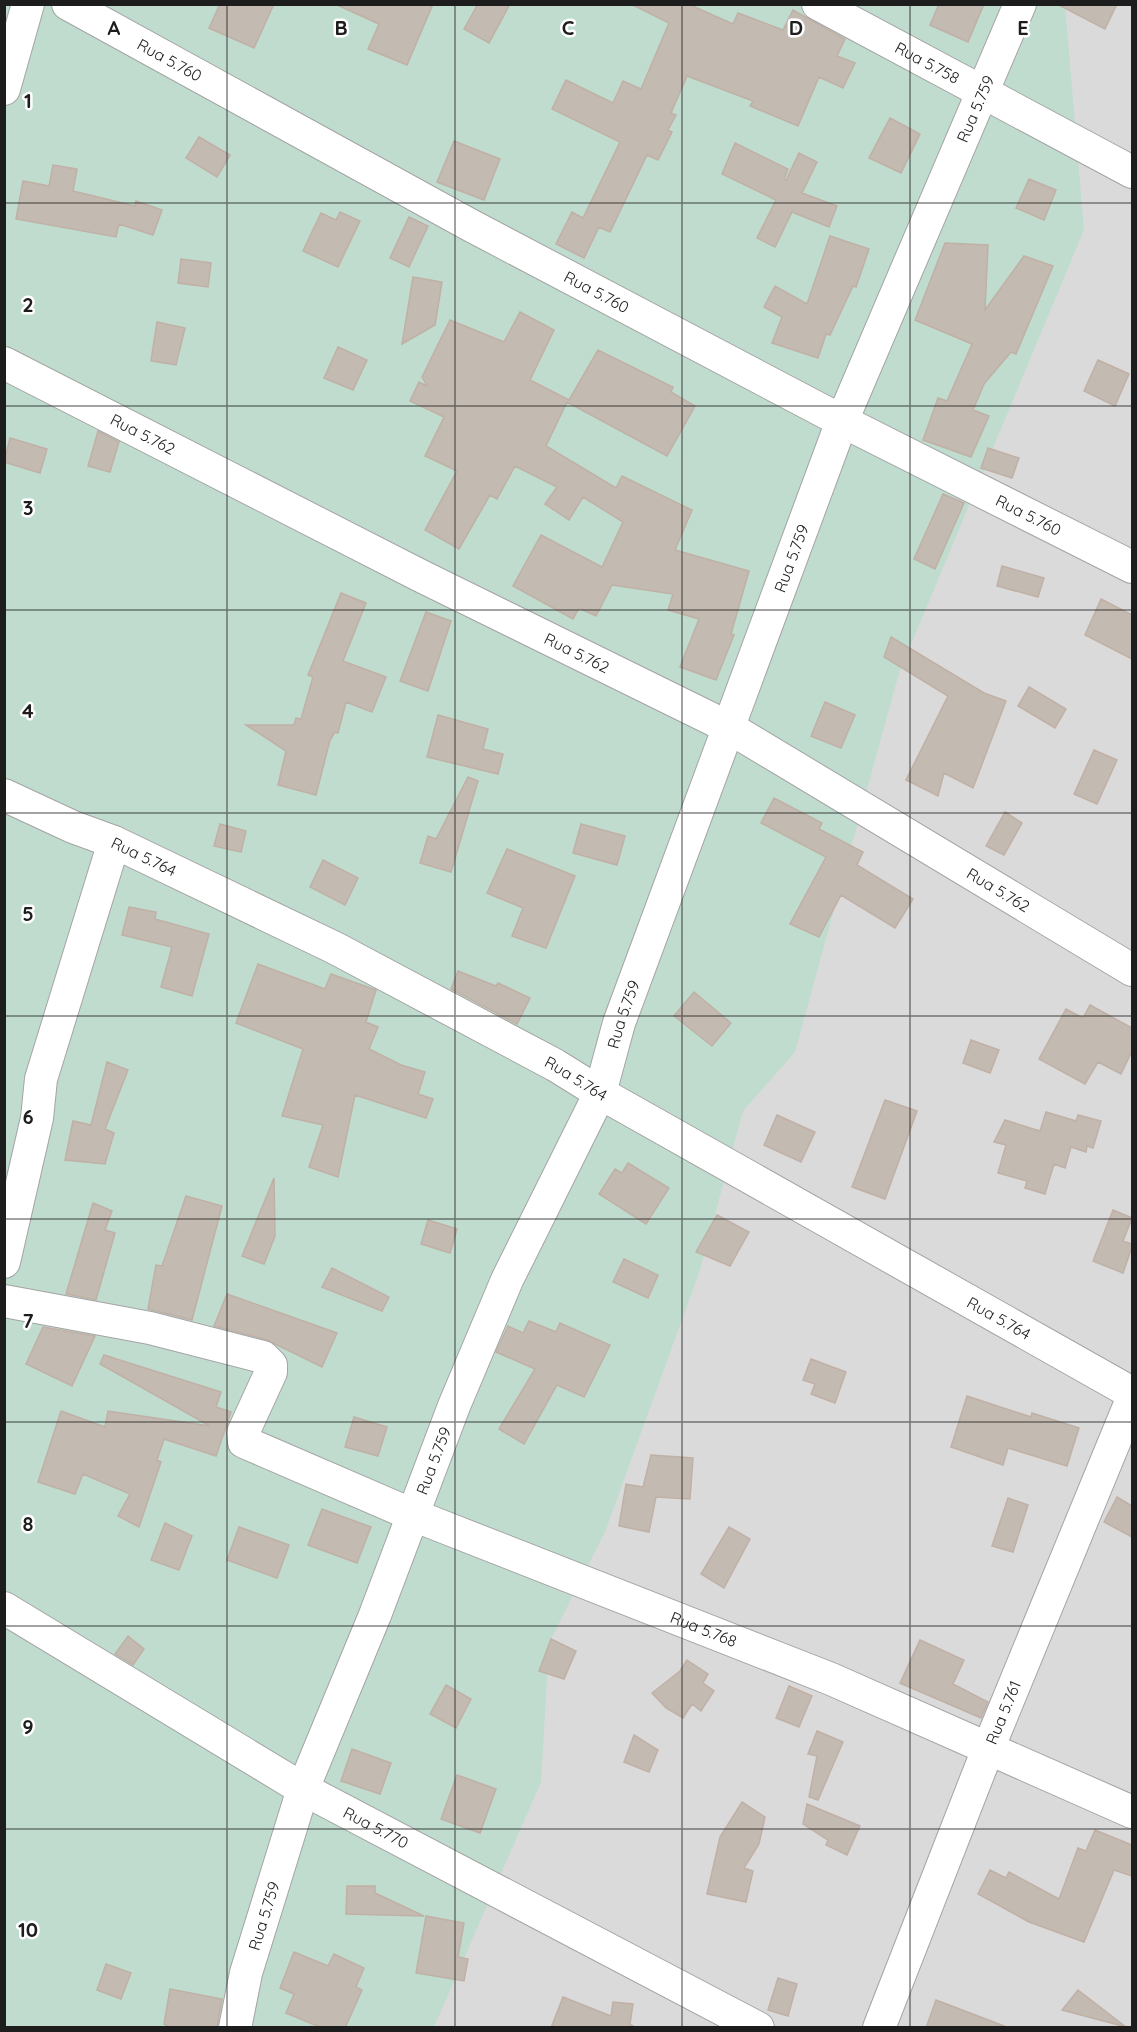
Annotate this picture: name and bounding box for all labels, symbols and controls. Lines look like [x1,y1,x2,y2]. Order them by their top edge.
text: A [108,15,121,40]
text: B [334,15,348,40]
text: C [562,15,575,40]
text: D [789,15,803,40]
text: E [1017,15,1029,40]
street label: Rua 5.760 [134,34,206,86]
street label: Rua 5.758 [892,37,963,88]
street label: Rua 5.759 [952,72,998,145]
text: 1 [24,88,32,113]
street label: Rua 5.760 [561,266,633,317]
text: 2 [22,292,34,317]
street label: Rua 5.762 [107,409,179,459]
street label: Rua 5.760 [992,490,1065,540]
text: 3 [23,495,33,520]
street label: Rua 5.759 [769,522,813,595]
street label: Rua 5.762 [541,628,613,677]
text: 4 [22,698,34,723]
street label: Rua 5.764 [108,832,180,881]
street label: Rua 5.762 [963,863,1034,916]
text: 5 [22,901,34,926]
street label: Rua 5.759 [603,977,644,1051]
street label: Rua 5.764 [541,1051,611,1105]
text: 6 [22,1104,34,1129]
street label: Rua 5.764 [964,1292,1034,1344]
text: 7 [23,1308,34,1333]
street label: Rua 5.759 [411,1424,455,1497]
text: 8 [23,1511,34,1536]
street label: Rua 5.768 [667,1607,740,1651]
street label: Rua 5.761 [981,1678,1025,1747]
text: 9 [22,1714,34,1739]
street label: Rua 5.770 [340,1802,412,1853]
street label: Rua 5.759 [244,1879,284,1953]
text: 10 [18,1917,38,1942]

